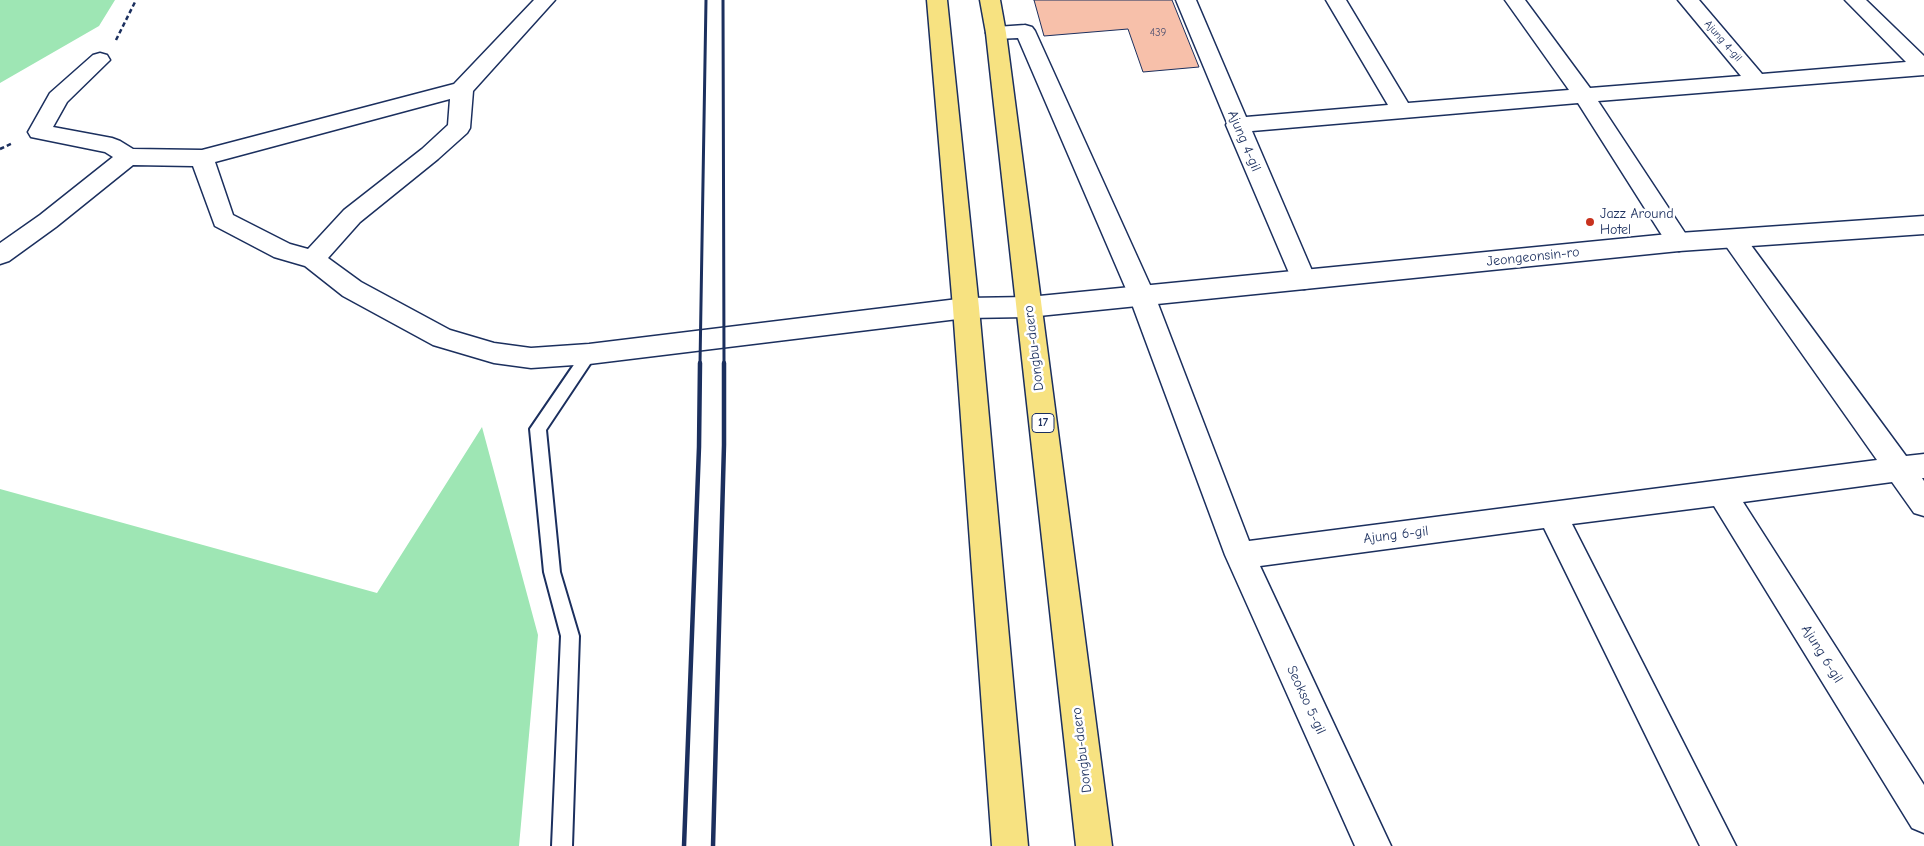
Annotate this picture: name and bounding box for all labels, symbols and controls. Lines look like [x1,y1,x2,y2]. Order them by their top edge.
street label: Ajung 4-gil [1701,18,1745,64]
house number: 439 [1150,26,1166,40]
street label: Ajung 4-gil [1224,108,1264,174]
place label: Jazz Around Hotel [1600,206,1674,238]
marker: Jazz Around Hotel [1584,216,1596,228]
street label: Jeongeonsin-ro [1486,244,1580,270]
street label: Dongbu-daero [1020,304,1048,392]
road number: 17 [1032,413,1054,432]
street label: Ajung 6-gil [1363,523,1429,547]
street label: Ajung 6-gil [1798,622,1846,686]
street label: Seokso 5-gil [1283,663,1329,737]
street label: Dongbu-daero [1068,706,1096,794]

